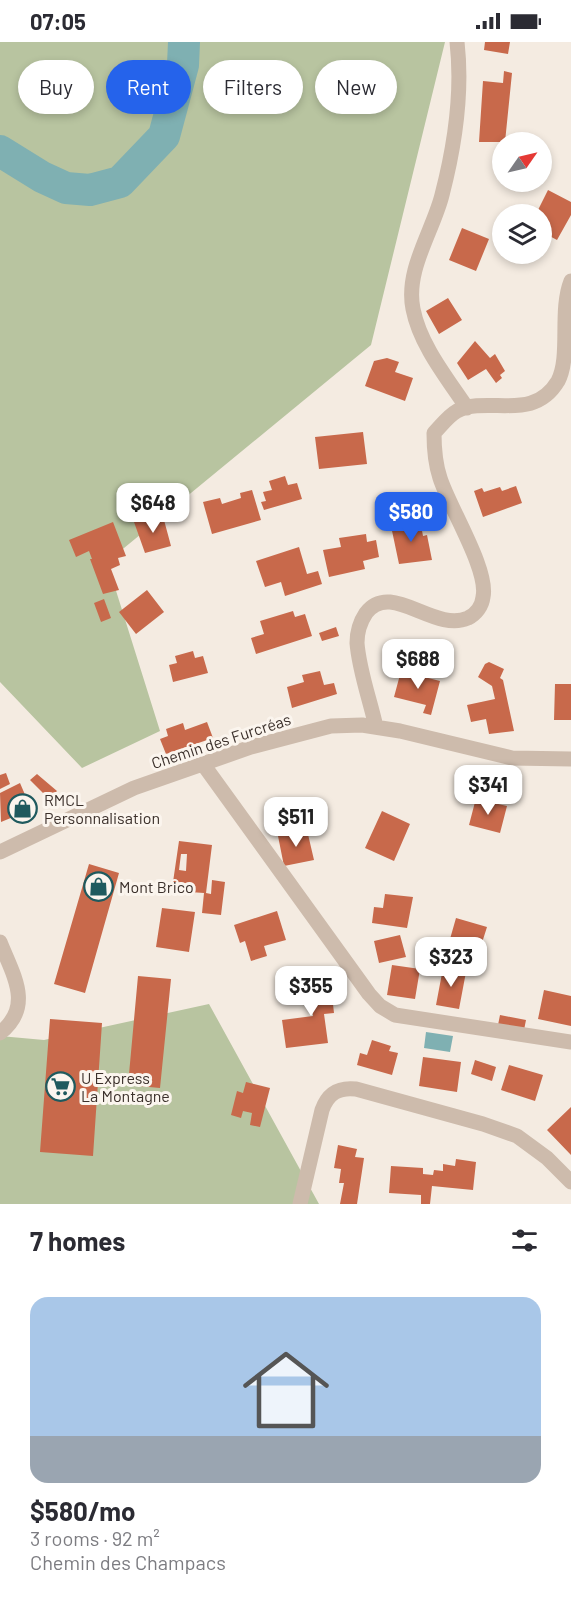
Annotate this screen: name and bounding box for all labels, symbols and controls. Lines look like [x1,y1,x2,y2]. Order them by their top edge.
text: 07:05 [30,8,86,34]
chip: Buy [18,60,94,114]
chip: Rent [106,60,191,114]
chip: Filters [203,60,303,114]
chip: New [315,60,397,114]
north arrow [492,132,552,192]
map controls [492,132,552,264]
button: layers [492,204,552,264]
pin: $648 [117,483,189,534]
text: $648 [130,490,176,514]
pin: $580 [375,492,447,543]
text: $580 [389,499,433,523]
pin: $688 [382,639,454,690]
text: $688 [396,646,440,670]
street label: Chemin des Furcréas [149,709,293,772]
pin: $341 [452,765,524,816]
text: $341 [468,772,508,796]
place label: RMCL Personnalisation [44,790,160,827]
shop icon: RMCL Personnalisation [7,793,39,825]
pin: $511 [260,797,332,848]
text: $511 [278,804,314,828]
shop icon: Mont Brico [82,871,114,903]
place label: Mont Brico [119,877,194,896]
pin: $323 [415,937,487,988]
text: $323 [429,944,473,968]
pin: $355 [275,966,347,1017]
text: $355 [289,973,333,997]
place label: U Express La Montagne [81,1068,170,1105]
supermarket icon: U Express La Montagne [44,1071,76,1103]
icon: filters [508,1224,541,1257]
text: 7 homes [30,1225,125,1256]
icon: home [232,1336,340,1444]
text: $580/mo [30,1495,135,1526]
text: 3 rooms · 92 m² [30,1526,160,1550]
text: Chemin des Champacs [30,1550,226,1574]

